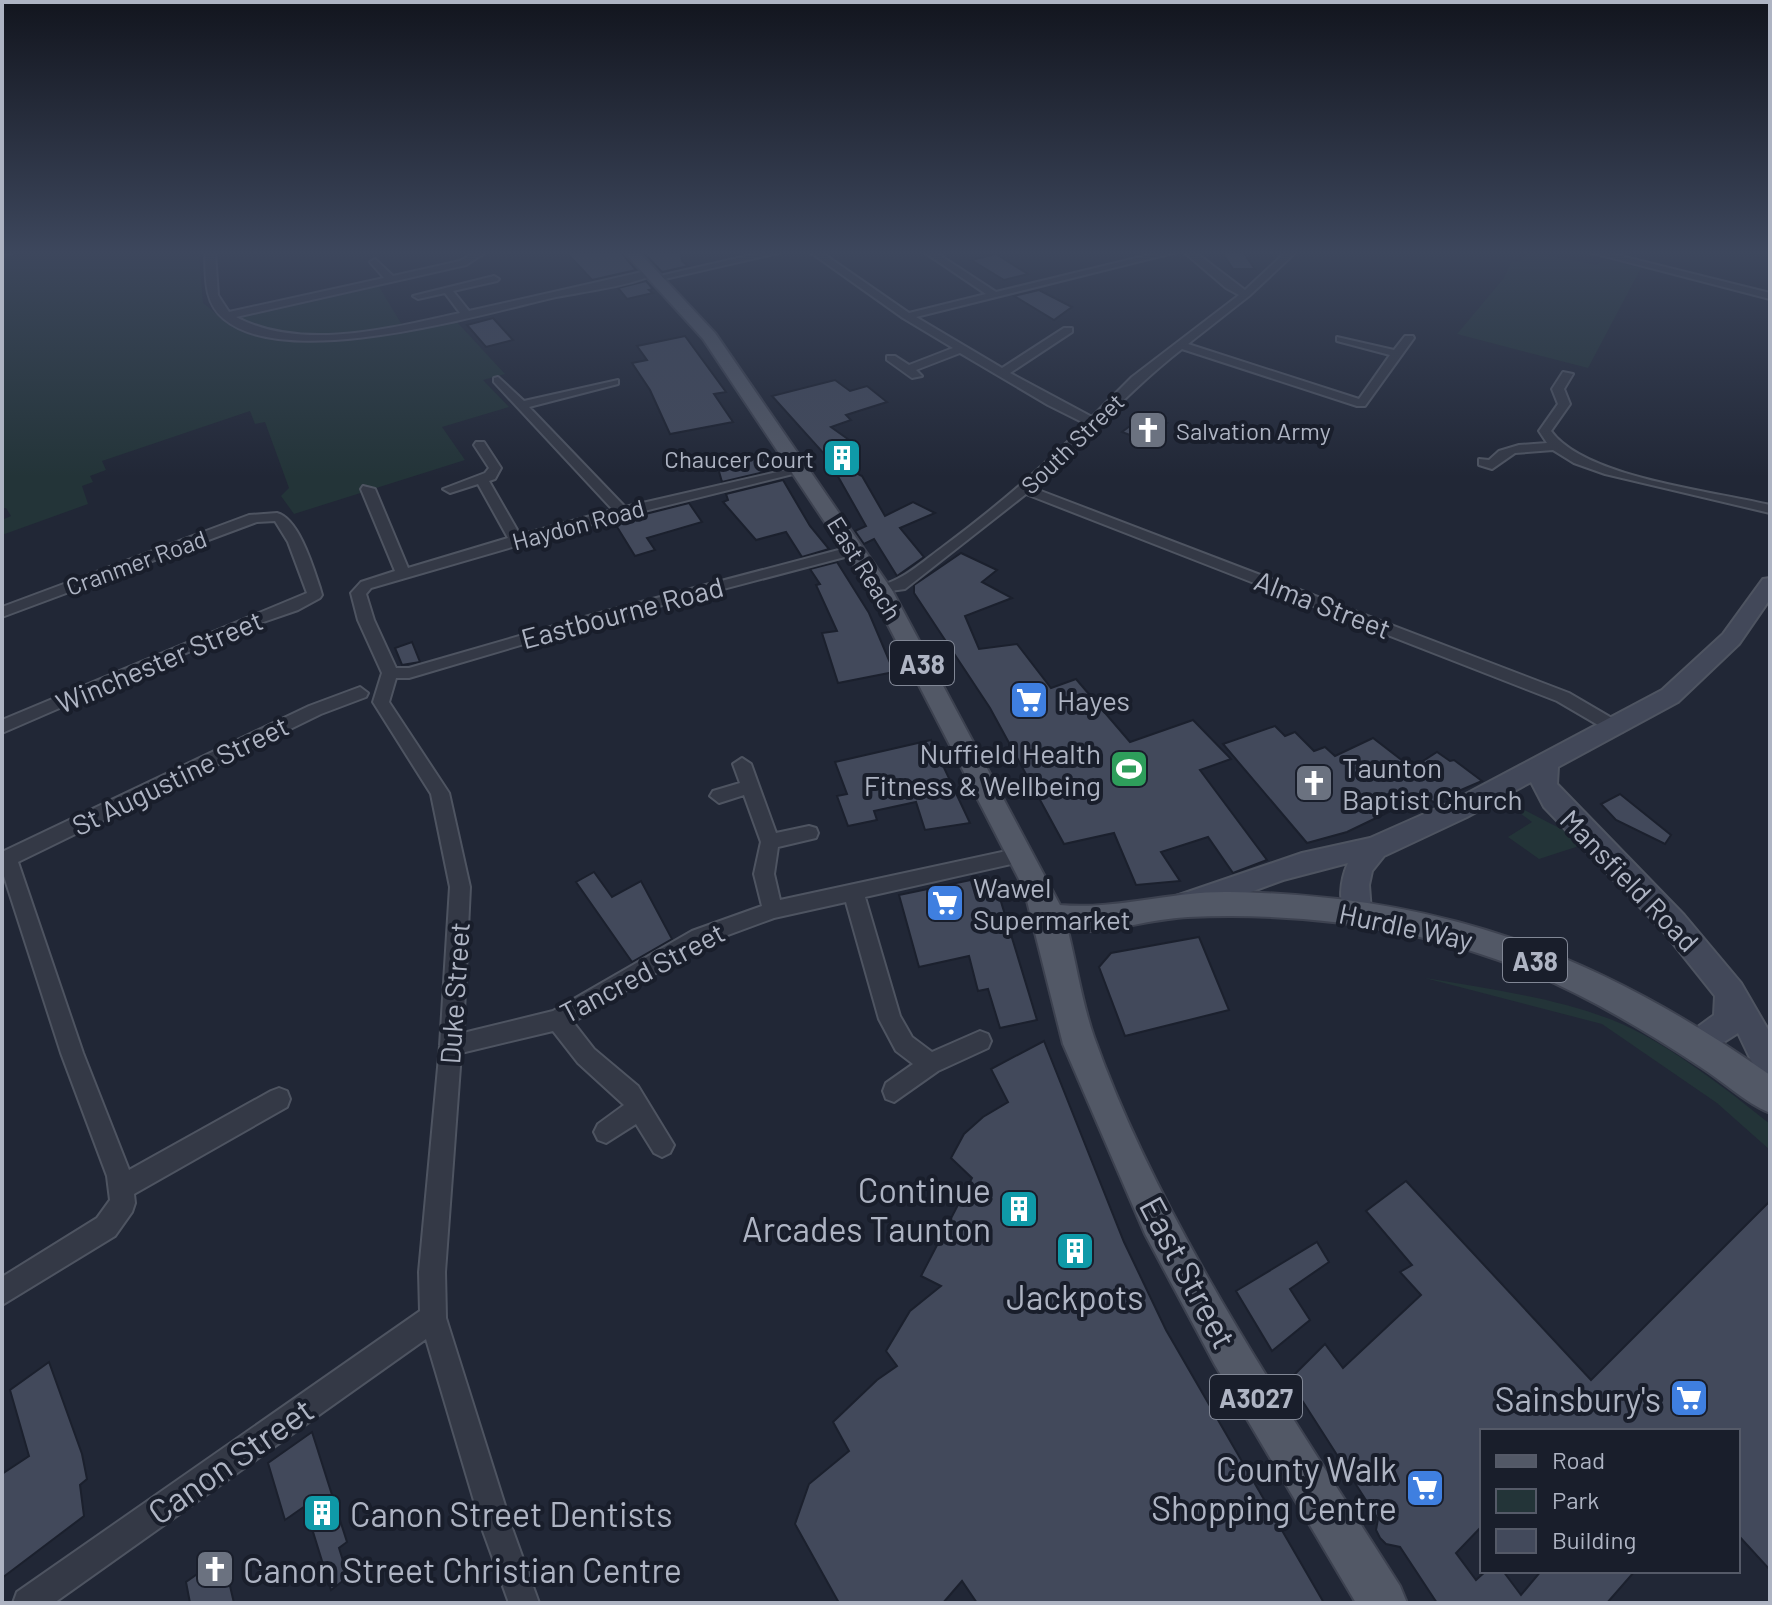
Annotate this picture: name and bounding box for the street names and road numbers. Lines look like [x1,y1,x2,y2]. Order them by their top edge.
street label: South Street [1014,387,1130,499]
street label: Haydon Road [509,492,647,556]
street label: East Reach [822,511,908,625]
street label: Cranmer Road [62,523,210,601]
street label: Alma Street [1250,563,1396,645]
street label: Eastbourne Road [517,569,727,655]
street label: Winchester Street [51,602,267,720]
road number: A38 [890,641,954,685]
street label: St Augustine Street [66,708,294,842]
street label: Mansfield Road [1554,802,1706,958]
street label: Hurdle Way [1336,895,1476,957]
street label: Tancred Street [554,914,730,1030]
street label: Duke Street [432,921,476,1065]
road number: A38 [1503,938,1567,982]
street label: East Street [1132,1189,1246,1355]
road number: A3027 [1210,1375,1302,1419]
street label: Canon Street [139,1388,321,1532]

